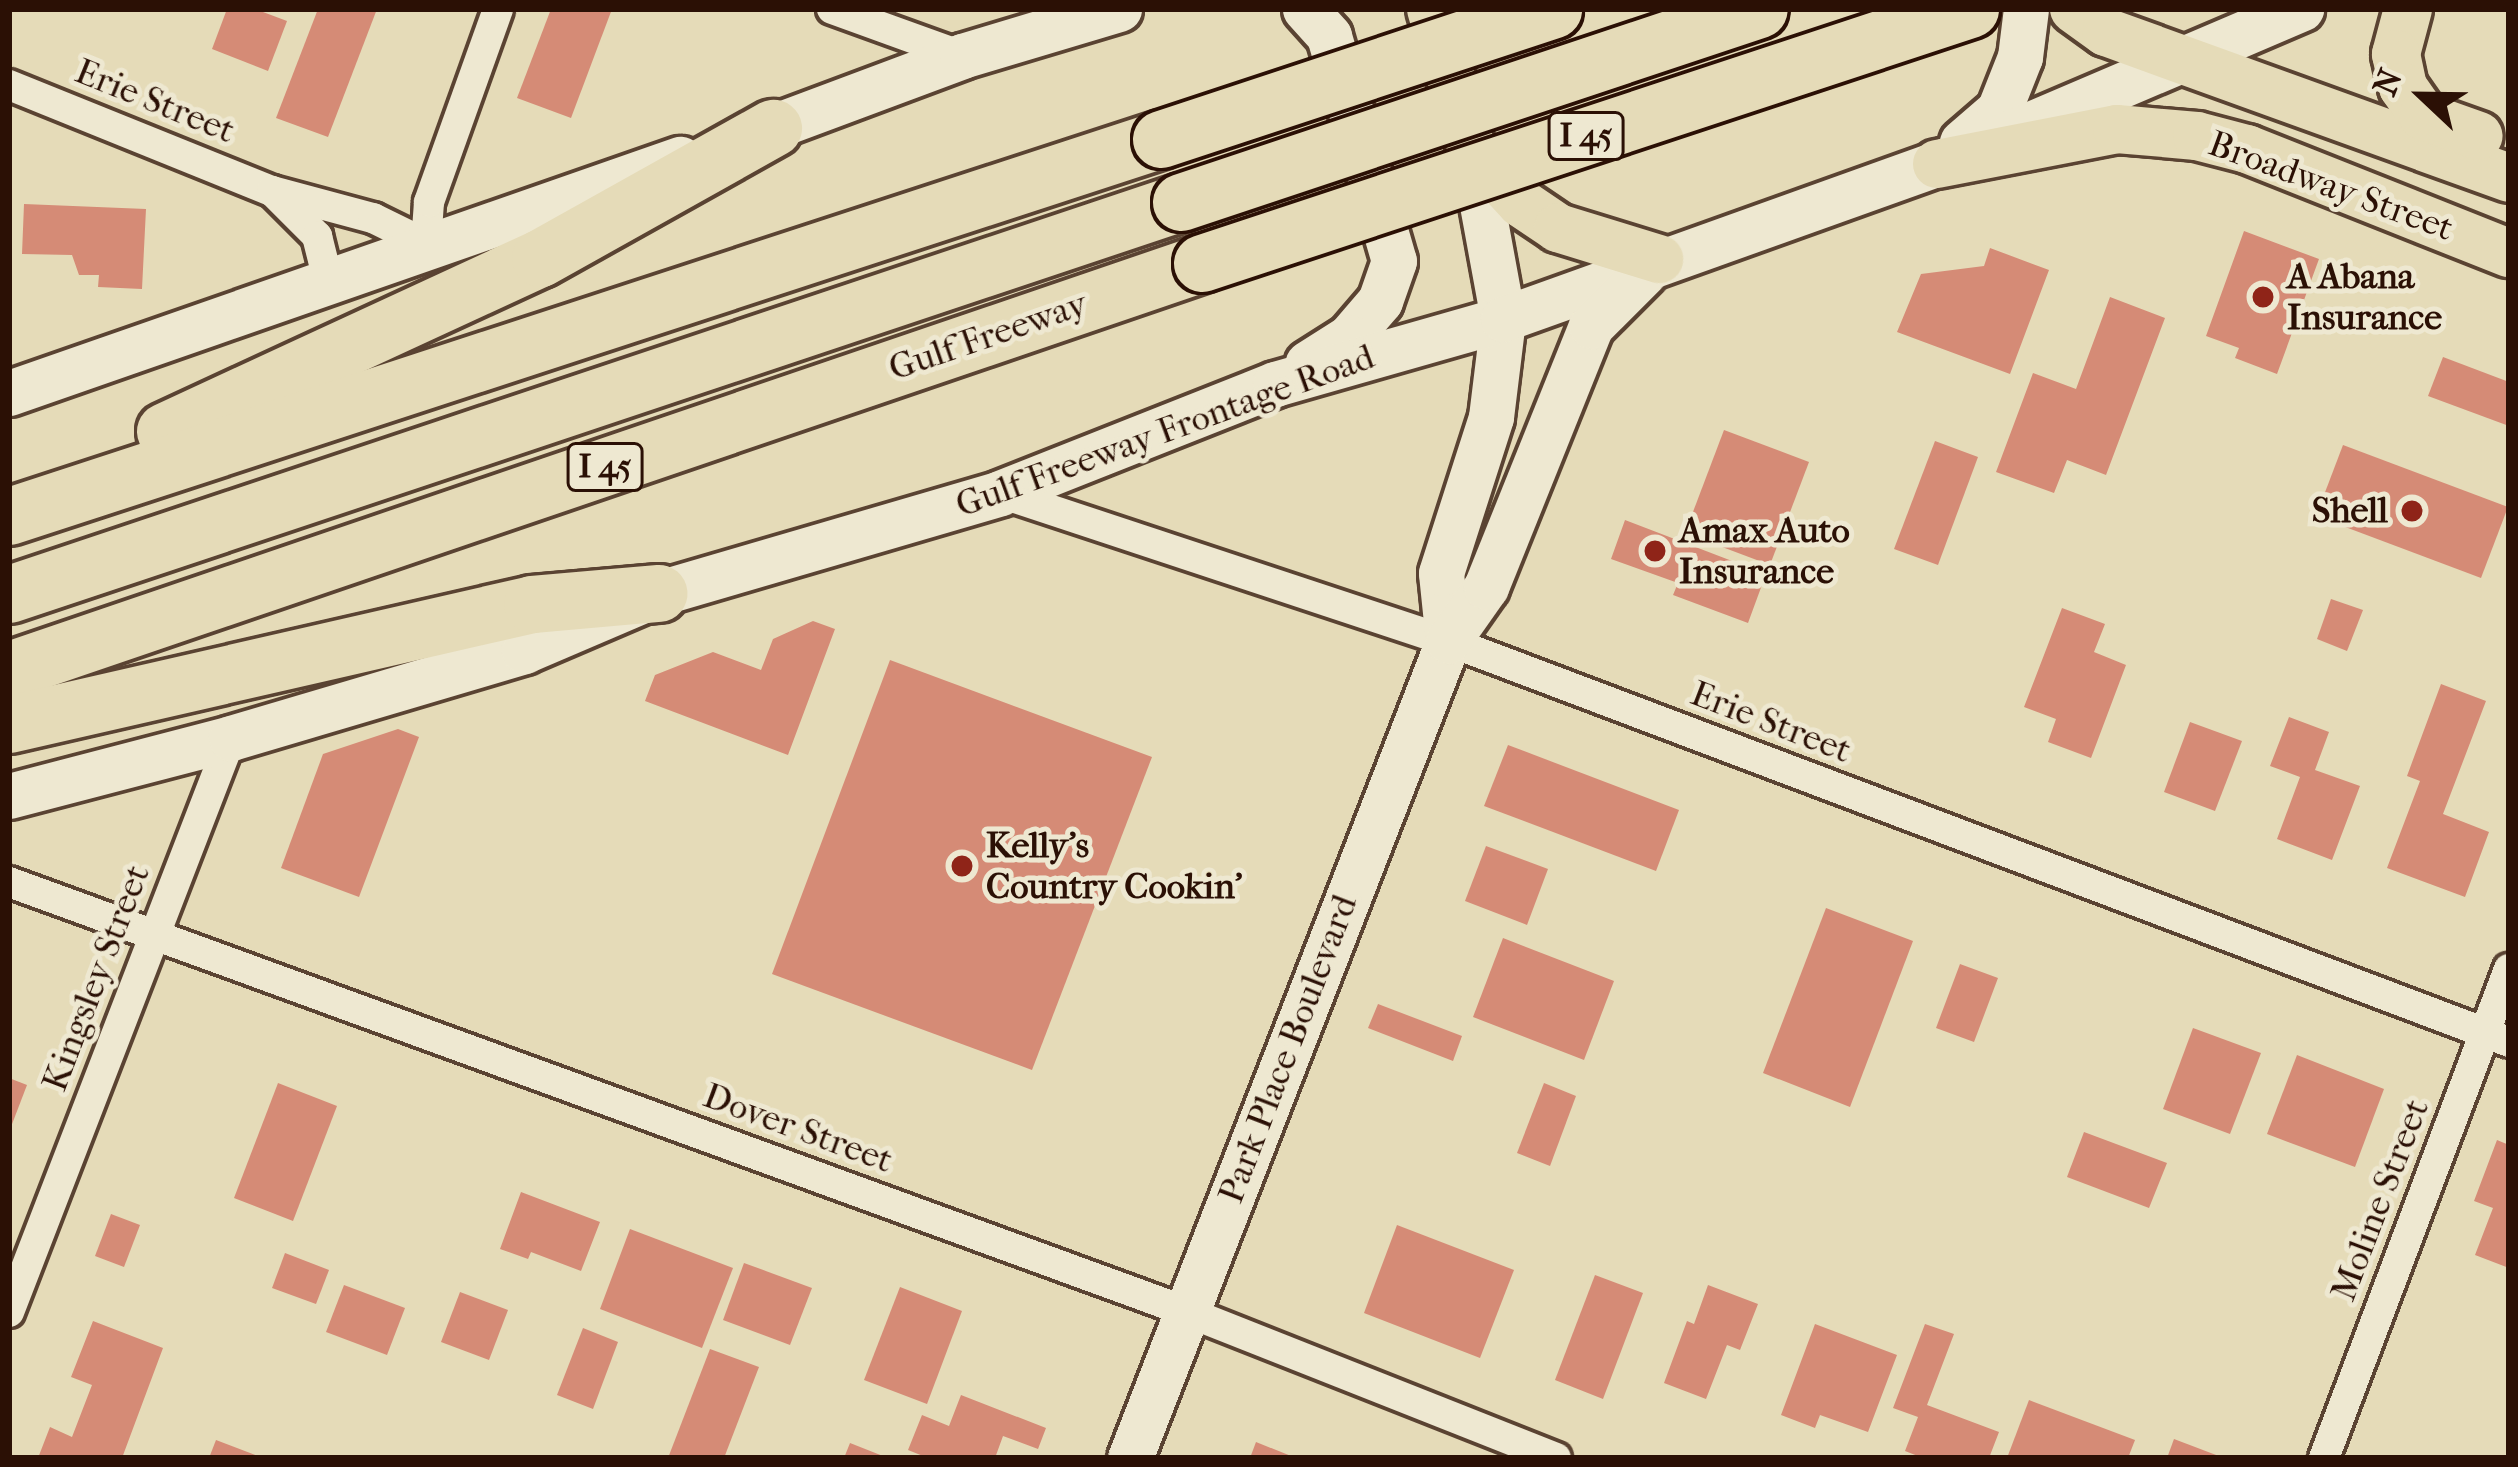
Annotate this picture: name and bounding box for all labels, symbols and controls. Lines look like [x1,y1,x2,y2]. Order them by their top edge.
north arrow [2362,36,2482,156]
street label: Erie Street [69,49,241,153]
text: N [2365,63,2411,101]
road number: I 45 [1547,109,1625,163]
street label: Broadway Street [2203,122,2459,250]
place label: A Abana Insurance [2287,254,2442,339]
street label: Gulf Freeway [883,282,1093,390]
marker: A Abana Insurance [2250,284,2276,310]
street label: Gulf Freeway Frontage Road [950,335,1380,527]
road number: I 45 [566,440,644,494]
place label: Shell [2312,489,2388,533]
marker: Shell [2399,498,2425,524]
place label: Amax Auto Insurance [1679,508,1850,593]
marker: Amax Auto Insurance [1642,538,1668,564]
street label: Erie Street [1685,672,1857,772]
place label: Kelly's Country Cookin' [986,823,1242,908]
marker: Kelly's Country Cookin' [949,853,975,879]
street label: Kingsley Street [33,859,159,1097]
street label: Park Place Boulevard [1209,889,1367,1209]
street label: Dover Street [697,1074,899,1182]
street label: Moline Street [2322,1093,2438,1307]

